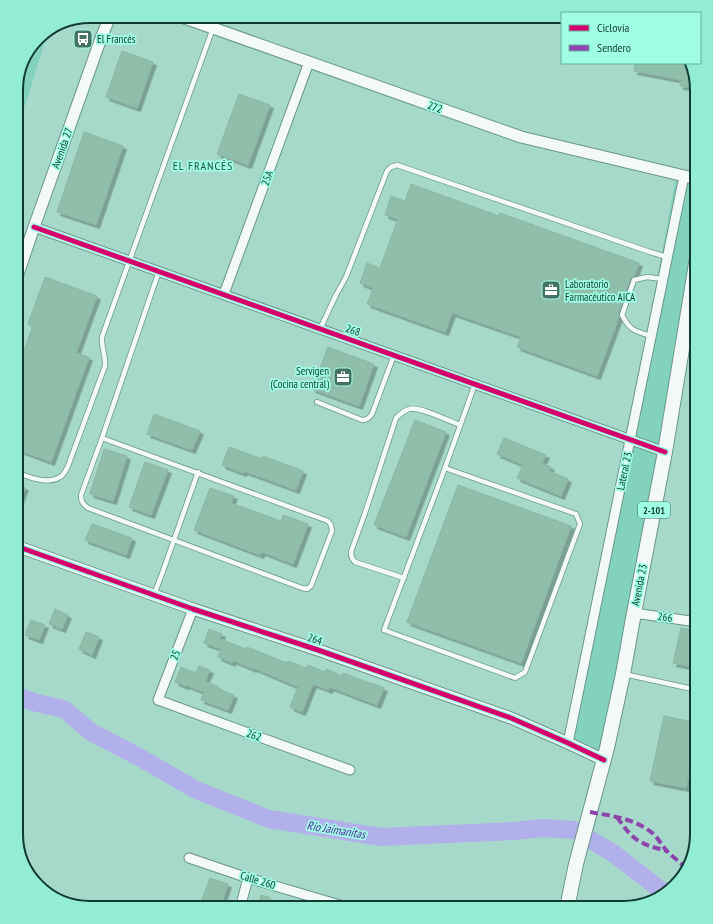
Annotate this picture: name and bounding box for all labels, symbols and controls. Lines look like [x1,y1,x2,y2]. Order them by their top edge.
legend [561,12,701,64]
text: Ciclovía [597,20,629,35]
bus stop icon: El Francés [72,28,94,50]
place label: El Francés [97,32,136,46]
text: Sendero [597,40,631,55]
street label: 272 [426,98,444,116]
street label: Avenida 27 [48,126,76,170]
district label: EL FRANCÉS [173,158,233,173]
street label: 25A [258,168,276,187]
place label: Laboratorio Farmacéutico AICA [565,277,636,304]
office icon: Laboratorio Farmacéutico AICA [540,279,562,301]
street label: 268 [344,321,362,339]
place label: Servigen (Cocina central) [270,364,329,391]
office icon: Servigen (Cocina central) [332,366,354,388]
street label: Lateral 23 [613,451,635,491]
road number: 2-101 [638,502,670,518]
street label: Avenida 23 [628,563,650,607]
street label: 266 [657,609,673,625]
street label: 264 [306,630,324,648]
street label: 25 [167,648,183,662]
street label: 262 [245,726,263,744]
water label: Río Jaimanitas [306,817,368,842]
street label: Calle 260 [239,868,277,892]

